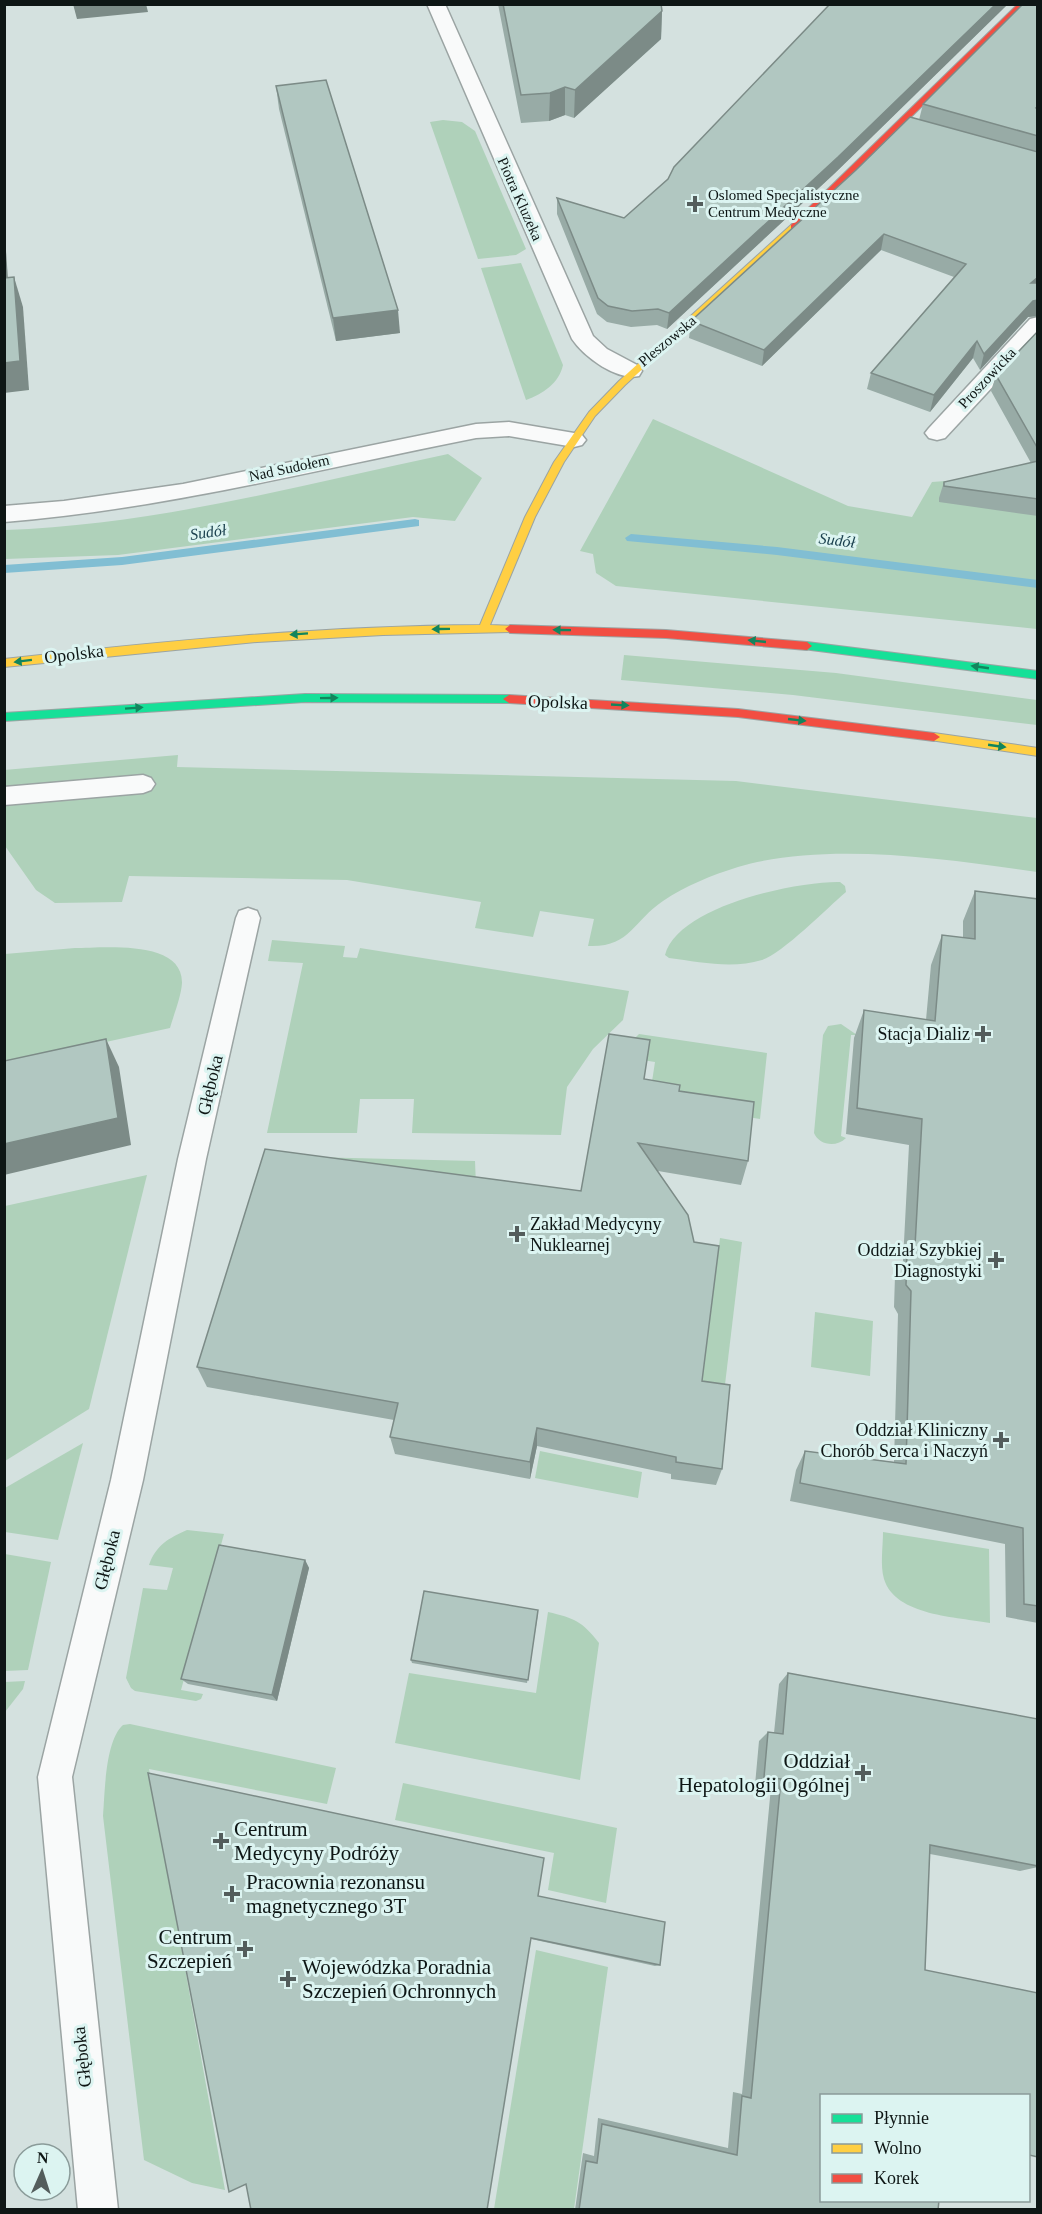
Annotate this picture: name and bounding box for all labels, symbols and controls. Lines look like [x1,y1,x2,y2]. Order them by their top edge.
street label: Piotra Kluzeka [494,155,546,243]
place label: Oslomed Specjalistyczne Centrum Medyczne [708,187,860,220]
marker: Oslomed Specjalistyczne Centrum Medyczne [686,195,704,213]
street label: Pleszowska [635,312,699,370]
street label: Proszowicka [955,344,1019,411]
street label: Nad Sudołem [247,452,331,484]
water label: Sudół [189,521,228,543]
water label: Sudół [818,529,857,551]
one-way arrow [432,624,451,633]
one-way arrow [553,625,572,634]
one-way arrow [289,630,308,639]
one-way arrow [748,636,767,646]
street label: Opolska [43,640,105,668]
one-way arrow [13,656,32,665]
one-way arrow [970,663,989,672]
street label: Opolska [528,691,588,713]
one-way arrow [319,693,338,702]
one-way arrow [610,701,629,710]
one-way arrow [124,703,143,712]
one-way arrow [788,715,807,725]
one-way arrow [987,741,1006,750]
place label: Stacja Dializ [878,1024,970,1044]
marker: Stacja Dializ [974,1025,992,1043]
street label: Głęboka [193,1053,227,1117]
place label: Zakład Medycyny Nuklearnej [530,1214,661,1255]
marker: Zakład Medycyny Nuklearnej [508,1225,526,1243]
place label: Oddział Szybkiej Diagnostyki [858,1240,982,1281]
marker: Oddział Szybkiej Diagnostyki [987,1251,1005,1269]
place label: Oddział Kliniczny Chorób Serca i Naczyń [821,1420,988,1461]
marker: Oddział Kliniczny Chorób Serca i Naczyń [992,1431,1010,1449]
street label: Głęboka [90,1528,124,1592]
place label: Oddział Hepatologii Ogólnej [678,1749,850,1797]
marker: Oddział Hepatologii Ogólnej [854,1764,872,1782]
place label: Centrum Medycyny Podróży [234,1817,400,1865]
marker: Centrum Medycyny Podróży [212,1832,230,1850]
place label: Pracownia rezonansu magnetycznego 3T [246,1870,426,1918]
marker: Pracownia rezonansu magnetycznego 3T [223,1885,241,1903]
place label: Centrum Szczepień [147,1925,232,1973]
marker: Centrum Szczepień [236,1940,254,1958]
place label: Wojewódzka Poradnia Szczepień Ochronnych [302,1955,497,2003]
marker: Wojewódzka Poradnia Szczepień Ochronnych [279,1970,297,1988]
street label: Głęboka [69,2026,95,2088]
legend [820,2094,1030,2202]
text: Płynnie [874,2108,929,2128]
text: Wolno [874,2138,922,2158]
north arrow [12,2142,72,2202]
text: N [37,2149,49,2166]
text: Korek [874,2168,919,2188]

